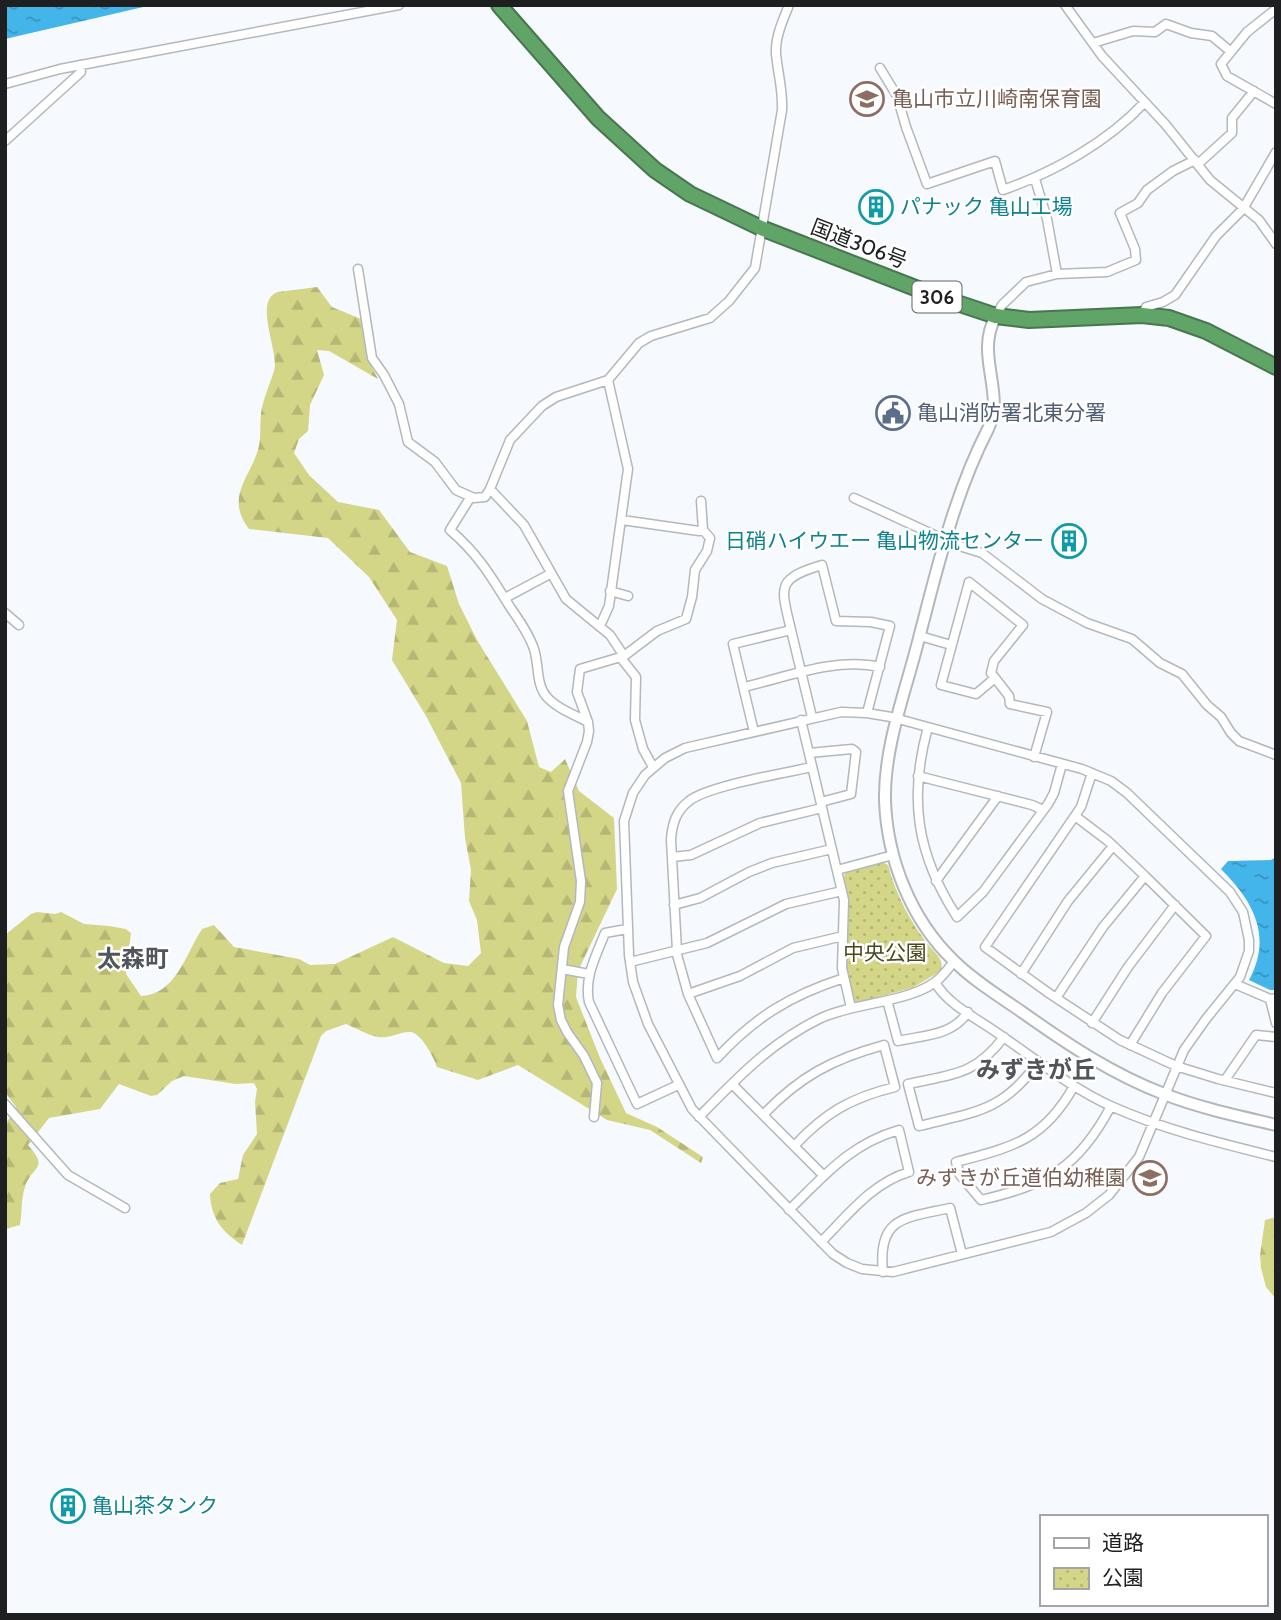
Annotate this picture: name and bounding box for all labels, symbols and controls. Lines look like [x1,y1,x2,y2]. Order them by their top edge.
school or university icon: 亀山市立川崎南保育園 [848,80,886,118]
place label: 亀山市立川崎南保育園 [892,86,1102,111]
building icon: パナック 亀山工場 [857,188,895,226]
place label: パナック 亀山工場 [900,194,1073,219]
street label: 国道306号 [808,214,911,273]
road number: 306 [912,282,962,312]
public building icon: 亀山消防署北東分署 [874,394,912,432]
place label: 亀山消防署北東分署 [917,400,1106,425]
building icon: 日硝ハイウエー 亀山物流センター [1050,522,1088,560]
place label: 日硝ハイウエー 亀山物流センター [725,528,1044,553]
park label: 中央公園 [843,940,927,965]
district label: 太森町 [97,944,169,973]
district label: みずきが丘 [976,1055,1096,1084]
school or university icon: みずきが丘道伯幼稚園 [1131,1159,1169,1197]
place label: みずきが丘道伯幼稚園 [916,1165,1126,1190]
building icon: 亀山茶タンク [49,1487,87,1525]
place label: 亀山茶タンク [92,1493,218,1518]
legend [1040,1515,1267,1606]
text: 道路 [1102,1530,1144,1555]
text: 公園 [1102,1565,1144,1590]

